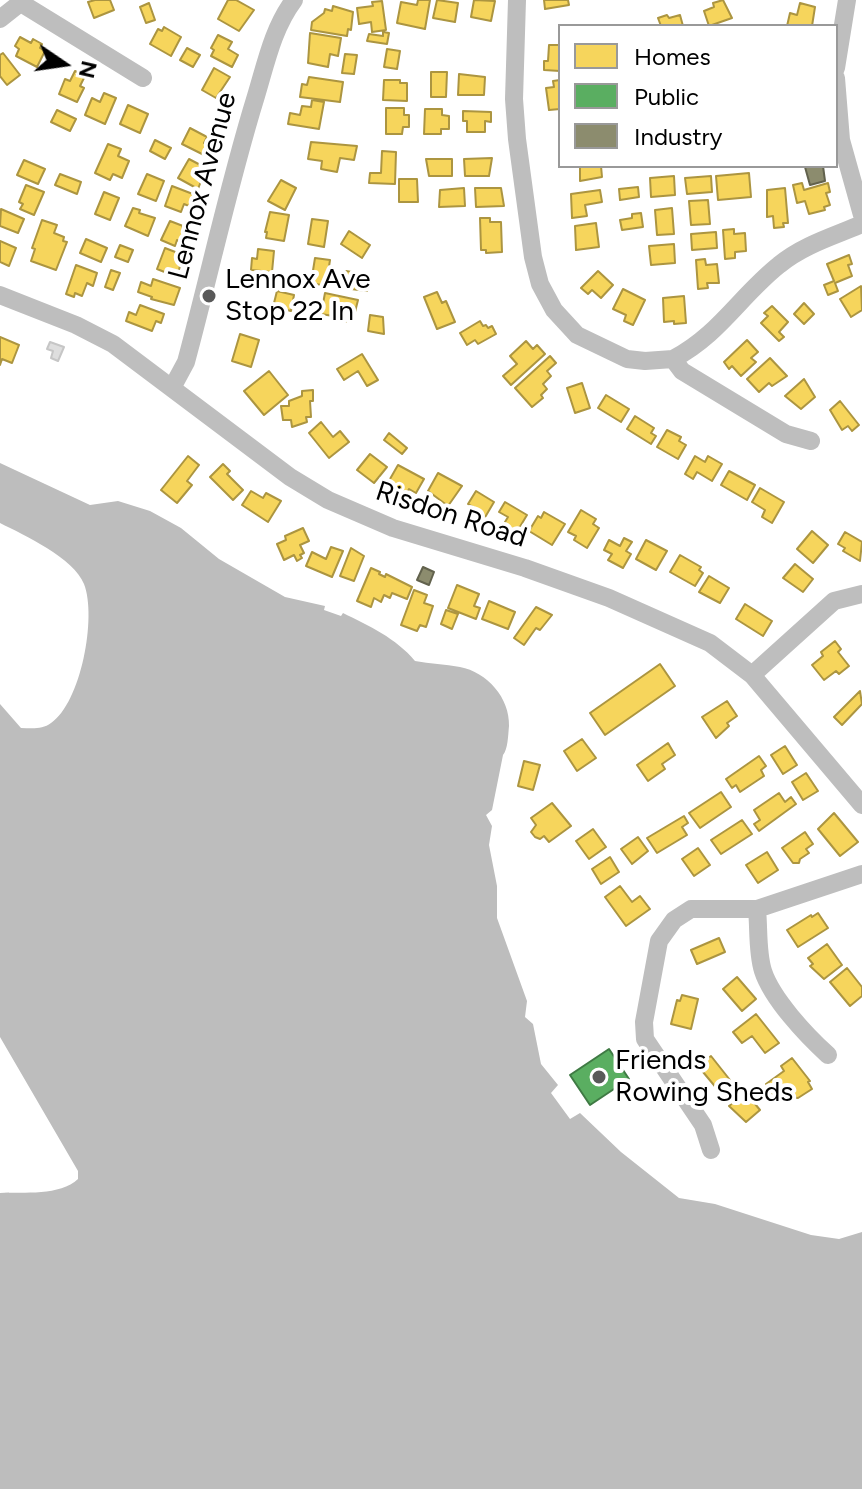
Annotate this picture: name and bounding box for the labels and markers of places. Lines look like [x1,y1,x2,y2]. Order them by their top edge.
place label: Lennox Ave Stop 22 In [225,263,371,329]
marker: Lennox Ave Stop 22 In [200,287,218,305]
place label: Friends Rowing Sheds [615,1044,793,1110]
marker: Friends Rowing Sheds [590,1068,608,1086]

